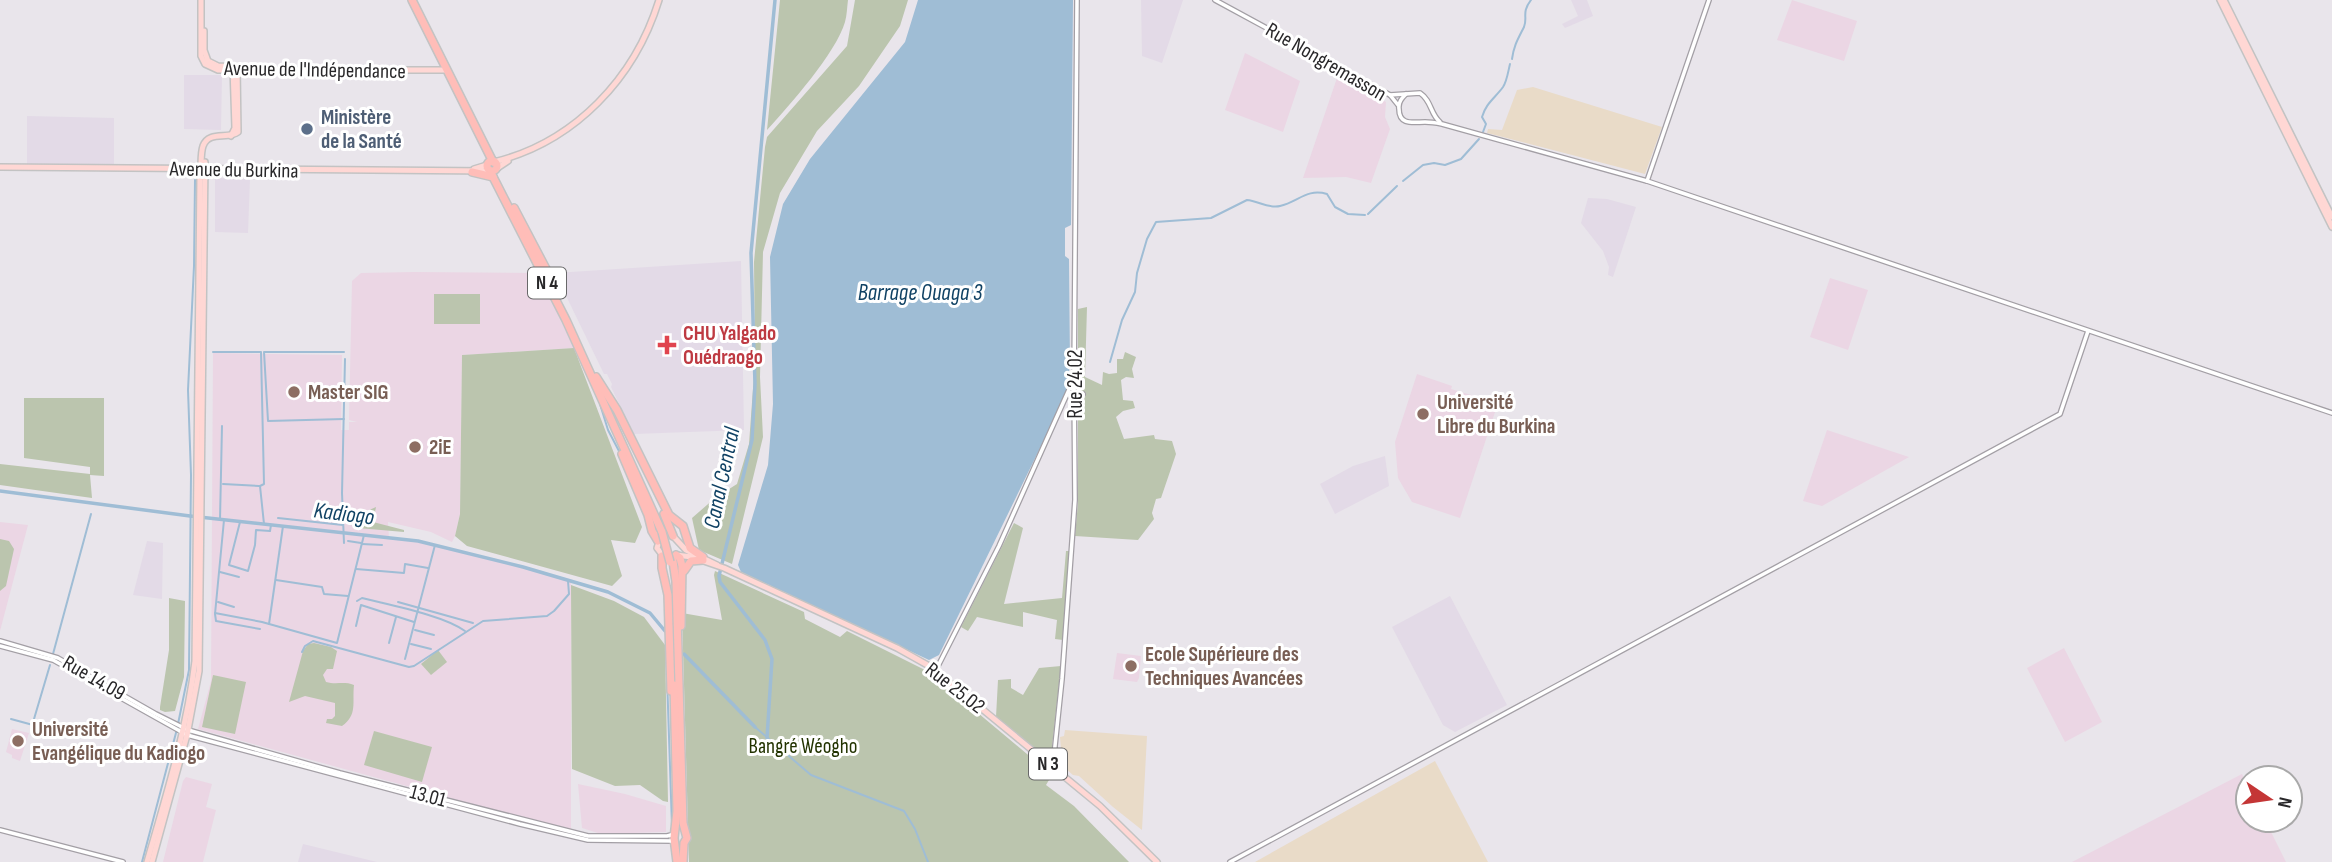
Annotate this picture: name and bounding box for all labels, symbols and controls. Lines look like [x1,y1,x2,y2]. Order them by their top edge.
street label: Rue Nongremasson [1261,17,1391,107]
street label: Avenue de l'Indépendance [223,56,406,84]
place label: Ministère de la Santé [321,105,402,154]
marker: Ministère de la Santé [299,121,315,137]
street label: Avenue du Burkina [168,156,299,184]
road number: N 4 [528,268,566,298]
water label: Barrage Ouaga 3 [858,279,983,307]
place label: CHU Yalgado Ouédraogo [683,321,776,370]
marker: CHU Yalgado Ouédraogo [657,335,677,355]
street label: Rue 24.02 [1063,350,1088,418]
place label: Master SIG [308,380,389,405]
marker: Master SIG [286,384,302,400]
place label: Université Libre du Burkina [1437,390,1555,439]
marker: Université Libre du Burkina [1415,406,1431,422]
water label: Canal Central [698,424,747,531]
place label: 2iE [429,435,452,460]
marker: 2iE [407,439,423,455]
water label: Kadiogo [312,496,376,532]
place label: Ecole Supérieure des Techniques Avancées [1145,642,1303,691]
street label: Rue 14.09 [58,650,130,706]
street label: Rue 25.02 [920,657,990,719]
marker: Ecole Supérieure des Techniques Avancées [1123,658,1139,674]
place label: Université Evangélique du Kadiogo [32,717,205,766]
marker: Université Evangélique du Kadiogo [10,733,26,749]
park label: Bangré Wéogho [749,734,857,759]
road number: N 3 [1029,748,1067,779]
north arrow [2234,764,2304,834]
street label: 13.01 [407,779,449,813]
text: N [2272,795,2296,810]

